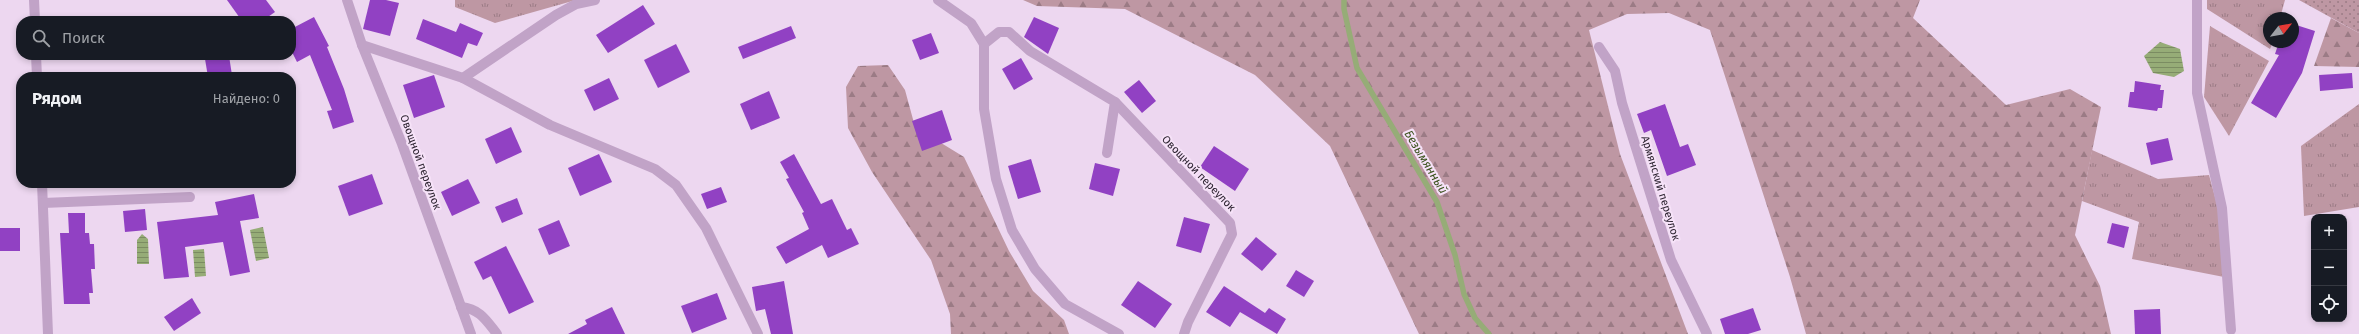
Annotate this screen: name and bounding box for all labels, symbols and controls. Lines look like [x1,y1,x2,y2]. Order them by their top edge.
north arrow [2263,12,2299,48]
search box [16,16,296,60]
icon: search [30,27,52,49]
text: Поиск [62,29,105,47]
text: Рядом [32,88,82,109]
text: Найдено: 0 [213,91,280,106]
street label: Овощной переулок [397,113,444,212]
water label: Безымянный [1402,128,1450,196]
street label: Овощной переулок [1159,133,1238,214]
street label: Армянский переулок [1638,134,1683,242]
map controls [2311,214,2347,322]
button: + [2311,214,2347,250]
button: − [2311,250,2347,286]
button: locate [2311,286,2347,322]

